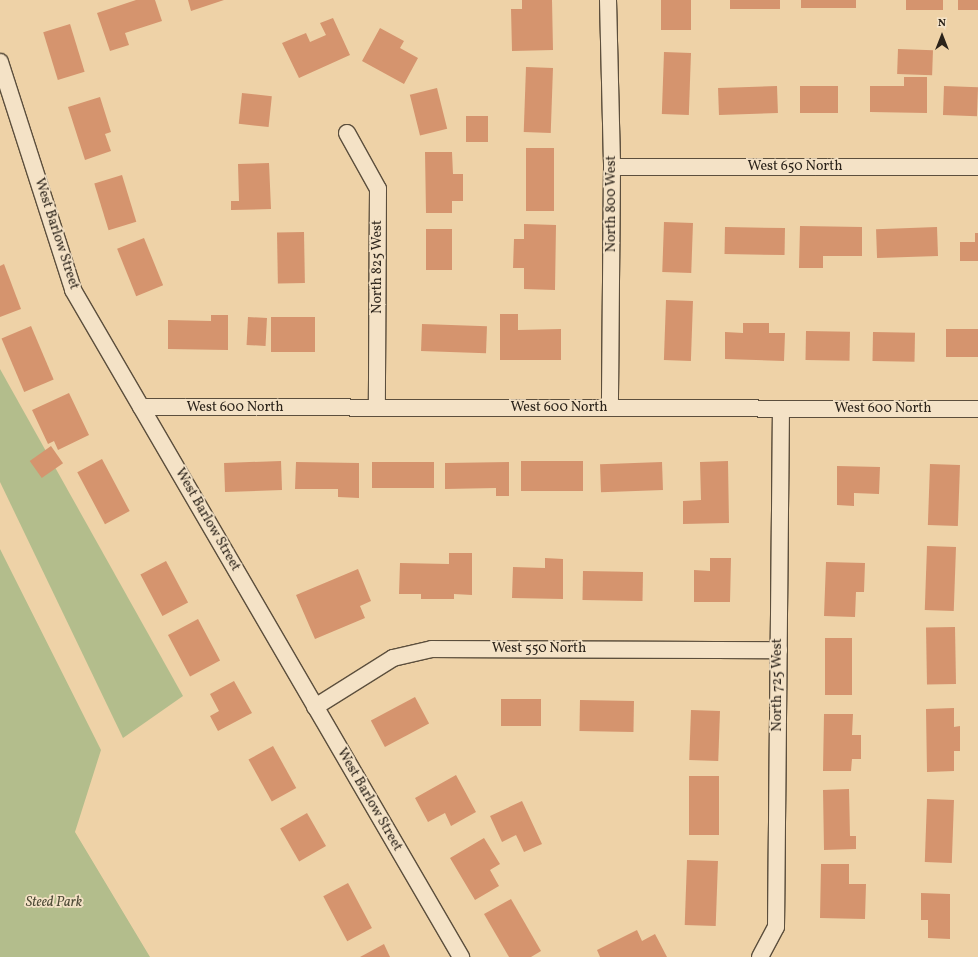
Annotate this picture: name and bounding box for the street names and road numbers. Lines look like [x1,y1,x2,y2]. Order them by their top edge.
street label: North 800 West [604,155,620,253]
street label: West 650 North [748,159,842,175]
street label: West Barlow Street [30,176,82,292]
street label: North 825 West [370,220,386,314]
street label: West 600 North [186,400,284,416]
street label: West 600 North [510,400,608,416]
street label: West 600 North [834,401,932,417]
street label: West Barlow Street [171,465,243,575]
street label: North 725 West [770,638,786,732]
street label: West 550 North [492,641,586,657]
street label: West Barlow Street [333,745,405,855]

